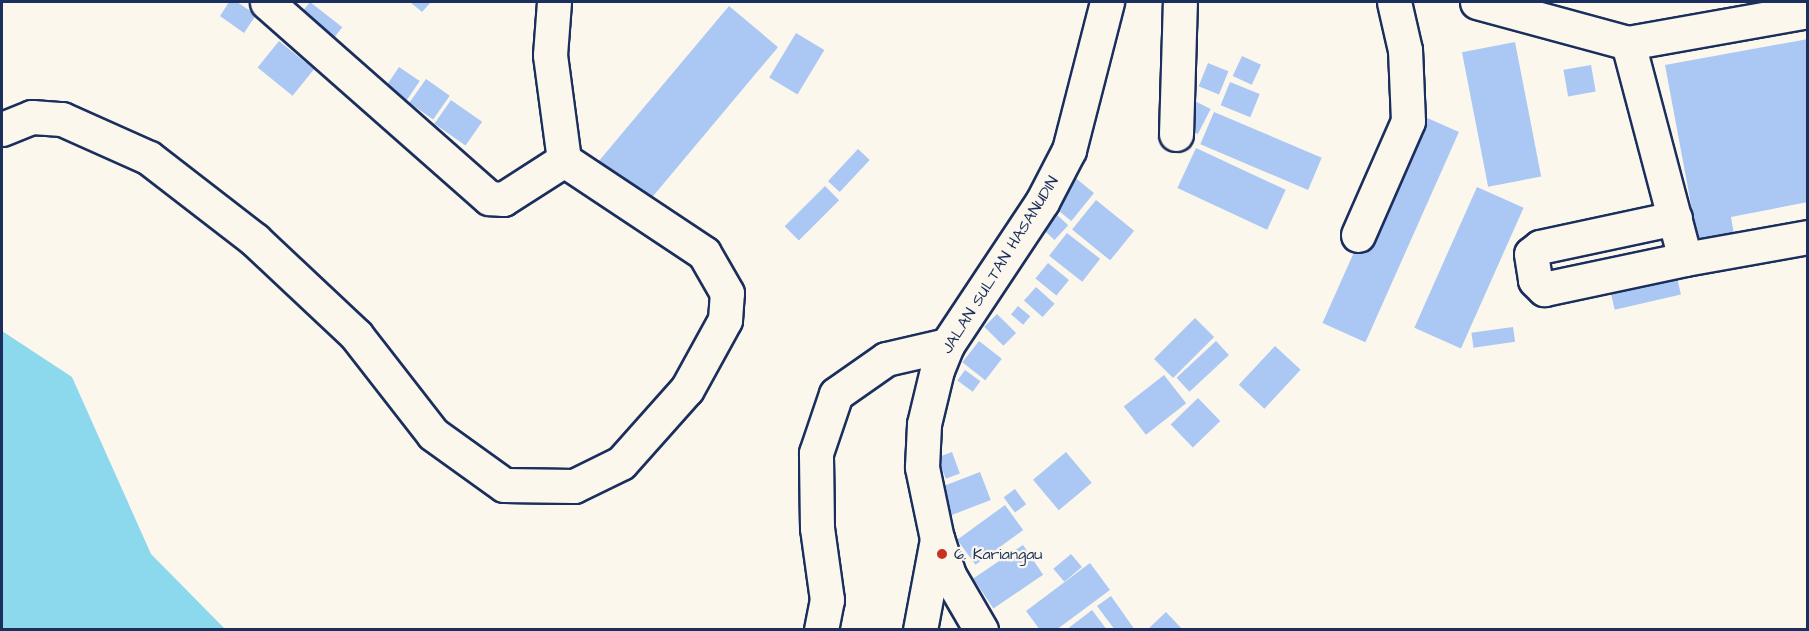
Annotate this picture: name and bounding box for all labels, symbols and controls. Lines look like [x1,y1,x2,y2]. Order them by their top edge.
street label: JALAN SULTAN HASANUDIN [937,173,1063,357]
place label: 6. Kariangau [954,544,1042,564]
marker: 6. Kariangau [935,547,949,561]

